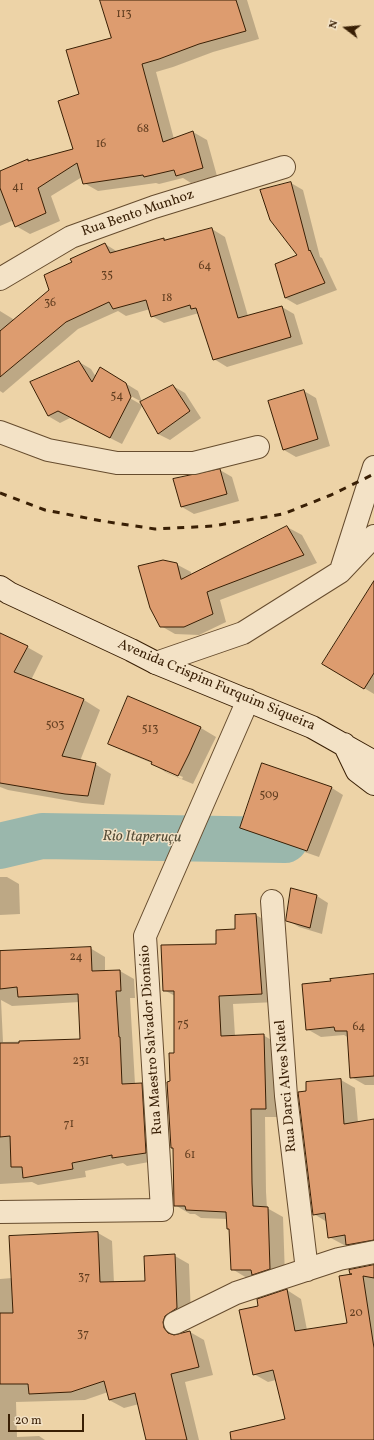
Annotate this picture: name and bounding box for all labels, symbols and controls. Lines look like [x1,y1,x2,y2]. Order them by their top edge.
house number: 113 [116,8,132,22]
north arrow [326,8,366,48]
text: N [326,19,342,30]
house number: 68 [137,123,149,137]
house number: 16 [96,138,106,152]
house number: 41 [12,181,24,195]
street label: Rua Bento Munhoz [80,187,196,241]
house number: 64 [199,260,211,274]
house number: 35 [101,269,113,283]
house number: 18 [162,292,172,306]
house number: 36 [44,297,56,311]
house number: 54 [111,390,123,404]
street label: Avenida Crispim Furquim Siqueira [115,637,317,735]
house number: 503 [46,719,64,733]
house number: 513 [142,723,158,737]
house number: 509 [259,789,279,803]
water label: Rio Itaperuçu [102,828,182,848]
street label: Rua Maestro Salvador Dionísio [137,945,167,1135]
house number: 24 [69,951,83,965]
house number: 75 [177,1018,189,1032]
street label: Rua Darci Alves Natel [273,1019,301,1153]
house number: 64 [353,1021,365,1035]
house number: 231 [73,1055,89,1069]
house number: 71 [64,1118,74,1132]
house number: 61 [185,1149,195,1163]
house number: 37 [78,1271,90,1285]
house number: 20 [349,1307,363,1321]
house number: 37 [77,1328,89,1342]
scale bar [10,1406,86,1432]
text: 20 m [15,1413,42,1429]

